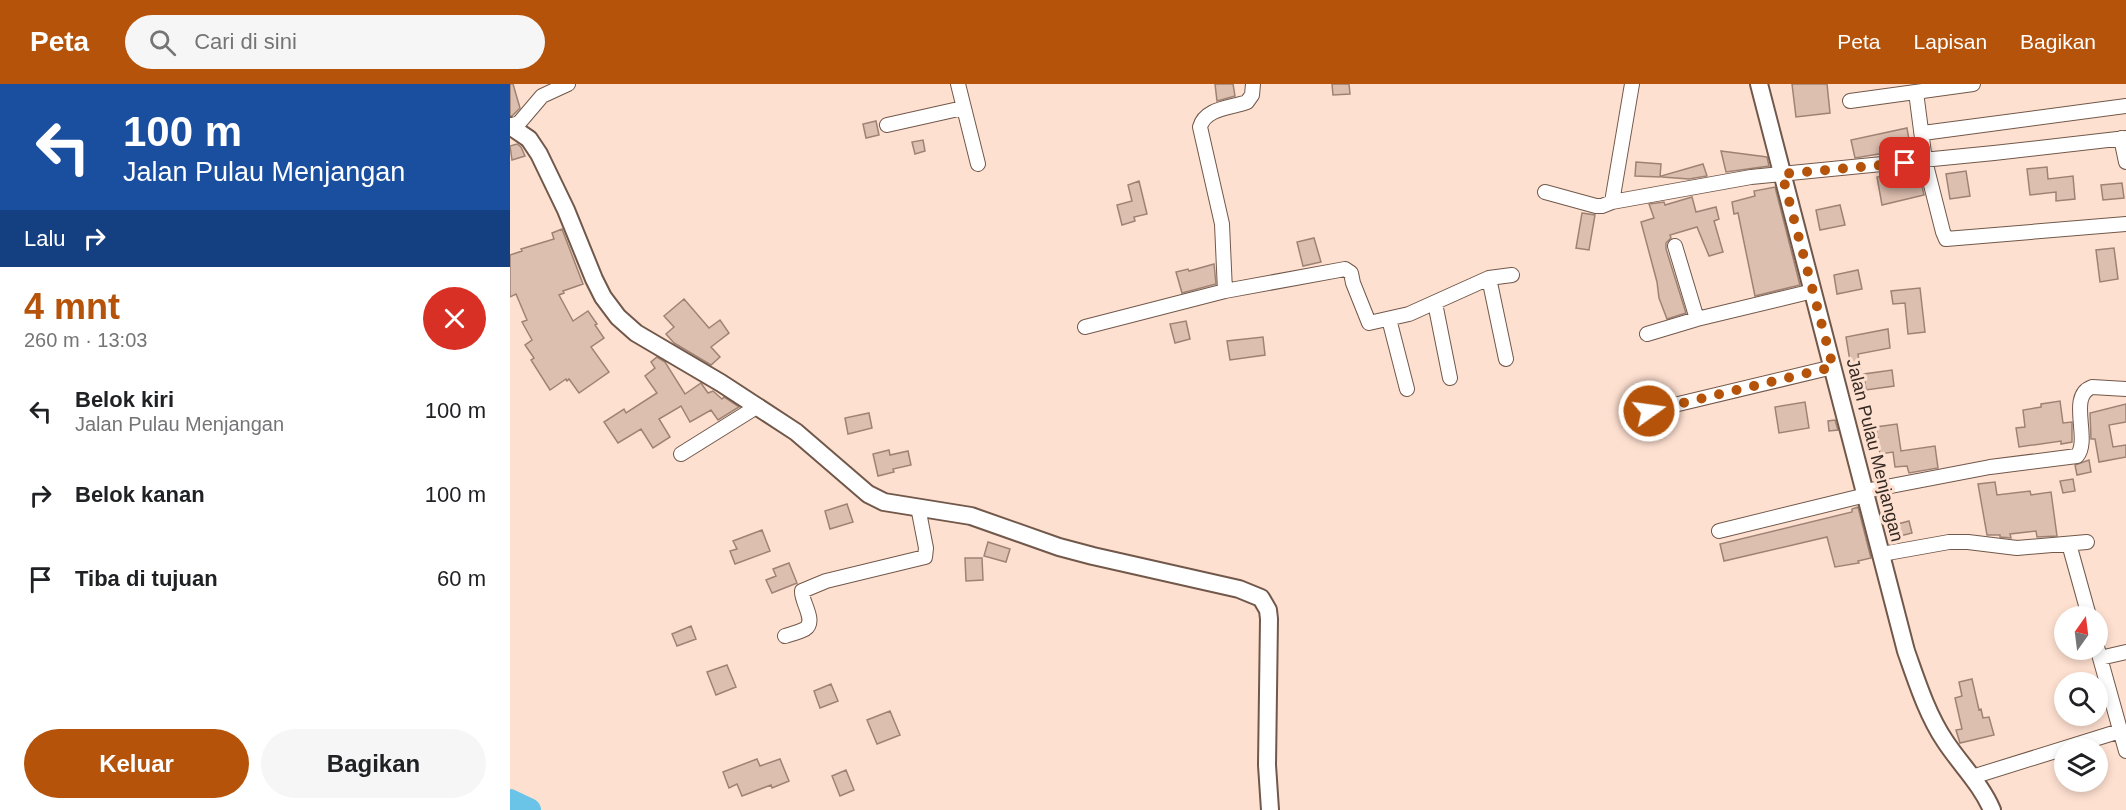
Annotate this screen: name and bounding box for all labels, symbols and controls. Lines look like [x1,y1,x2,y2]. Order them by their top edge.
search box [125,15,545,69]
text: Peta [30,26,89,57]
icon: search [146,26,179,59]
text: Cari di sini [194,29,297,54]
text: Peta [1837,30,1881,53]
text: Lapisan [1914,30,1987,53]
text: Bagikan [2020,30,2096,53]
icon: left [24,108,102,186]
text: 100 m [123,108,242,155]
pin [1879,137,1930,188]
icon: arrive [1888,146,1921,179]
text: Jalan Pulau Menjangan [123,157,405,187]
icon: right [78,222,111,255]
text: Lalu [24,226,66,251]
text: 4 mnt [24,286,120,327]
button: close [423,287,486,350]
text: 260 m · 13:03 [24,329,147,351]
street label: Jalan Pulau Menjangan [1843,356,1907,544]
position arrow [1617,379,1681,443]
text: Belok kiri [75,387,174,412]
icon: left [24,395,57,428]
text: 100 m [425,398,486,423]
text: Jalan Pulau Menjangan [75,413,284,435]
icon: right [24,479,57,512]
text: Belok kanan [75,482,205,507]
text: 100 m [425,482,486,507]
icon: arrive [24,563,57,596]
text: Tiba di tujuan [75,566,218,591]
text: 60 m [437,566,486,591]
north arrow [2054,606,2108,660]
map controls [2054,606,2108,792]
button: search [2054,672,2108,726]
button: Keluar [24,729,249,798]
button: Bagikan [261,729,486,798]
button: layers [2054,738,2108,792]

